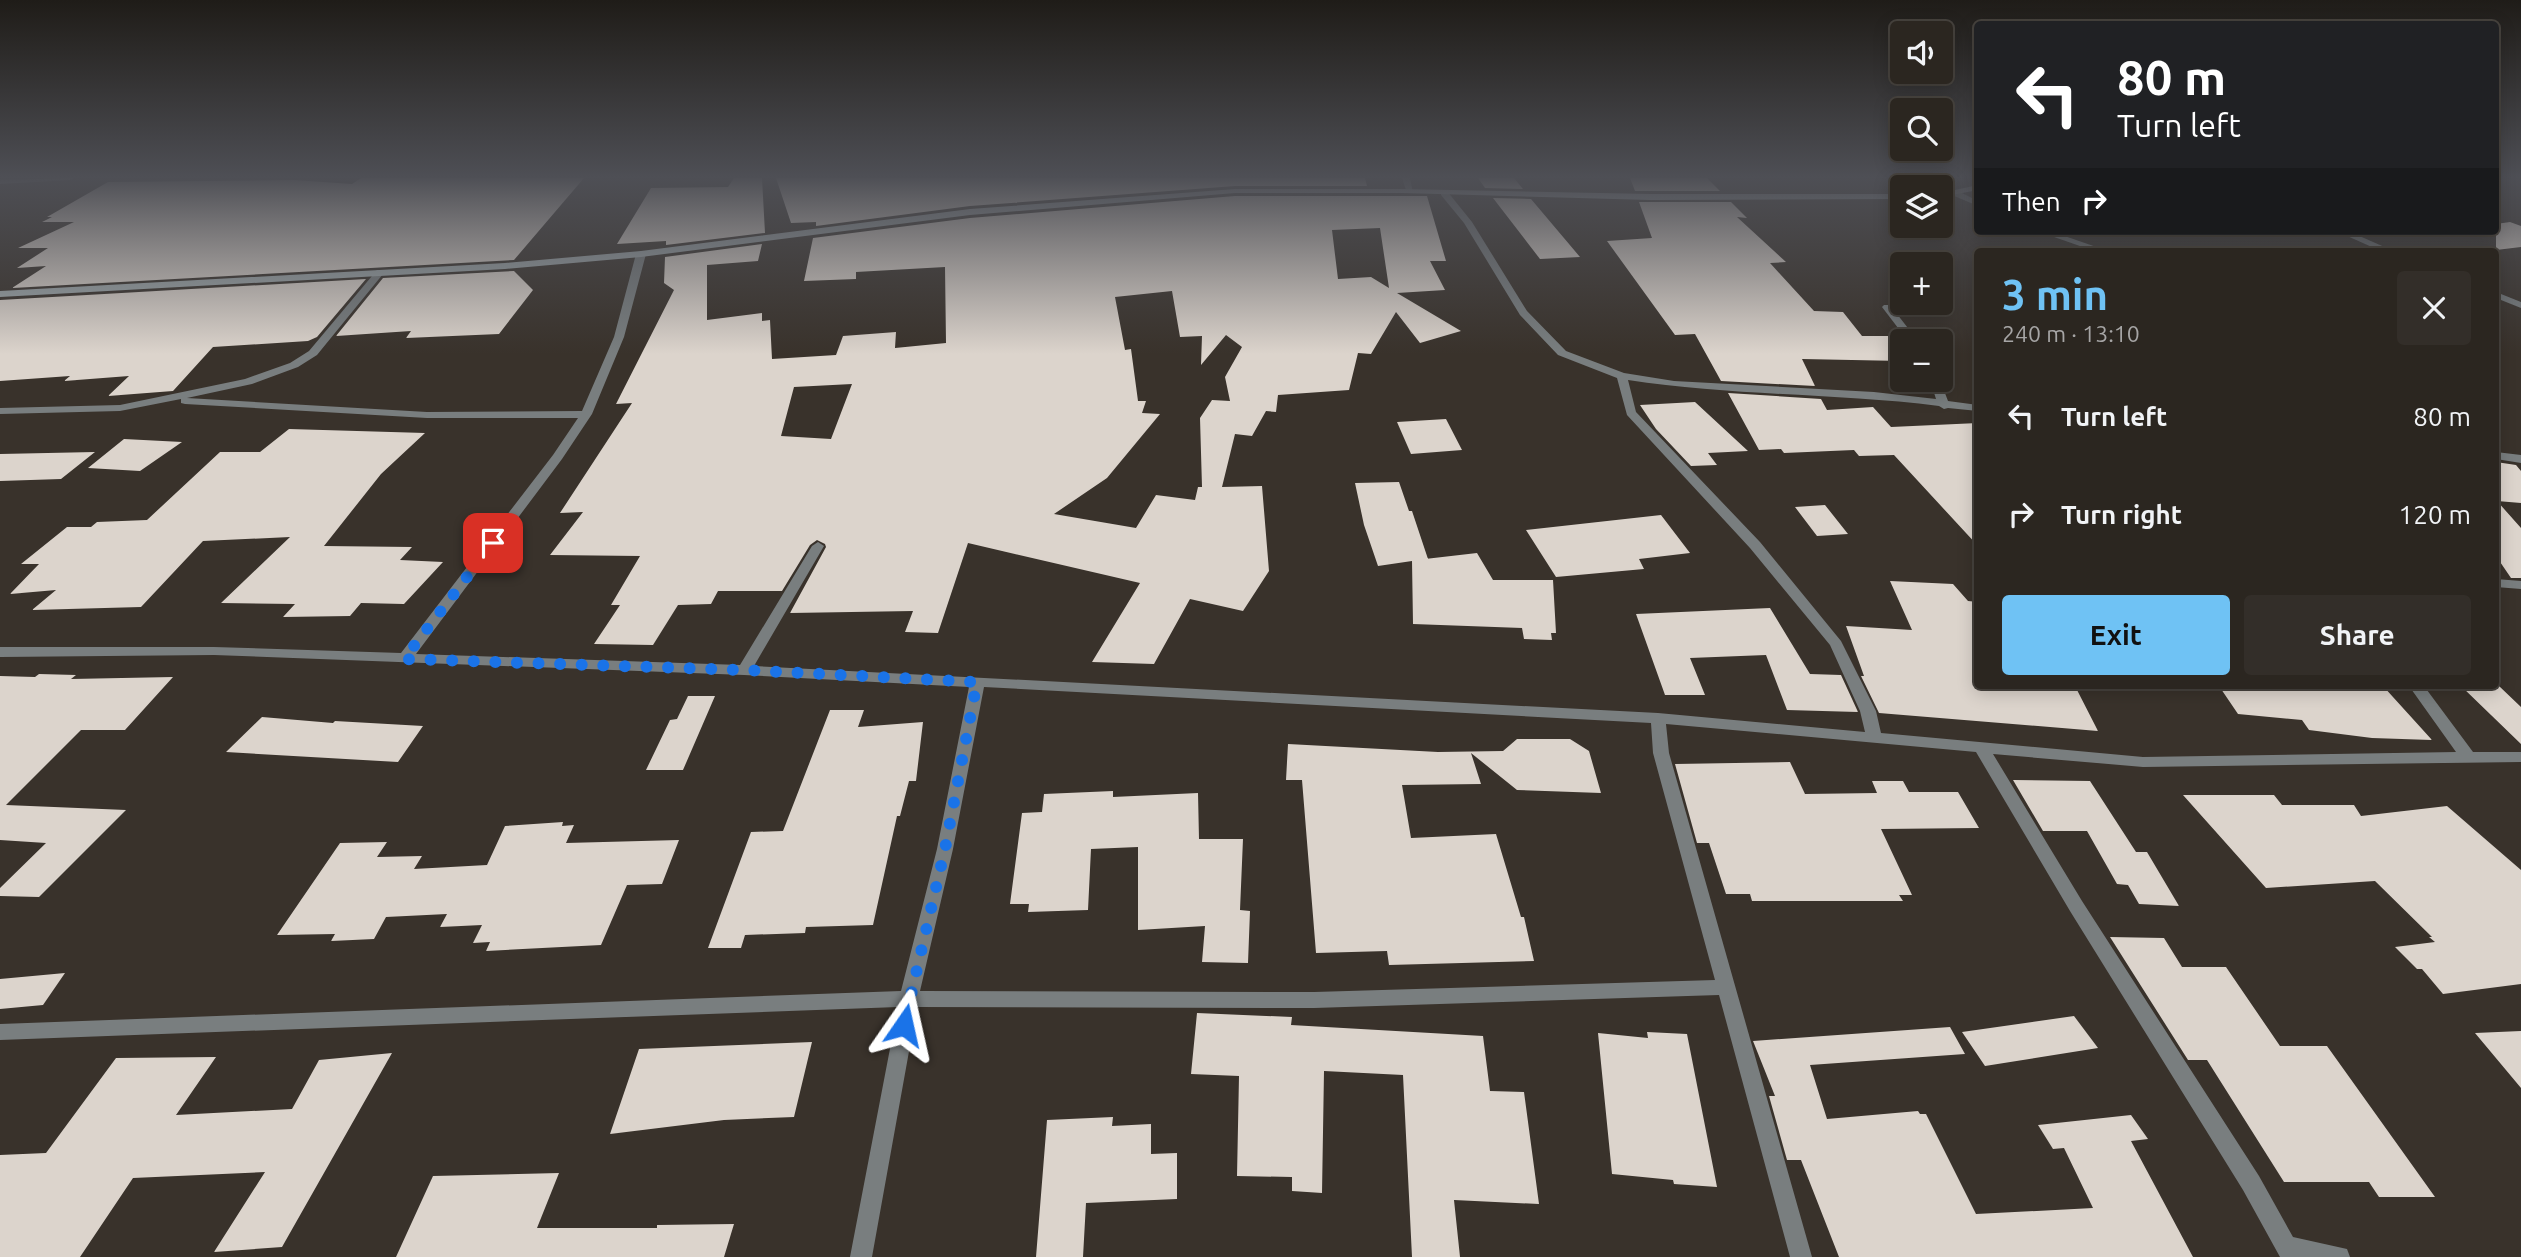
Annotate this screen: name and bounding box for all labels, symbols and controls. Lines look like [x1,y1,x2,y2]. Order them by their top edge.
map controls [1890,21,1953,392]
button: sound [1890,21,1953,84]
icon: left [2002,49,2093,140]
text: 80 m [2117,49,2226,104]
button: search [1890,98,1953,161]
text: Turn left [2117,107,2241,143]
button: layers [1890,175,1953,238]
icon: right [2075,182,2113,220]
text: Then [2002,187,2061,216]
button: + [1890,252,1953,315]
text: 3 min [2002,271,2108,318]
button: close [2397,271,2471,345]
text: 240 m · 13:10 [2002,321,2140,346]
button: − [1890,329,1953,392]
icon: left [2002,397,2040,435]
text: Turn left [2061,402,2167,431]
text: 80 m [2413,402,2471,431]
icon: right [2002,495,2040,533]
text: Turn right [2061,500,2182,529]
text: 120 m [2399,500,2471,529]
pin [463,513,523,573]
icon: arrive [474,524,512,562]
button: Exit [2002,595,2230,675]
button: Share [2244,595,2471,675]
position arrow [867,988,941,1062]

